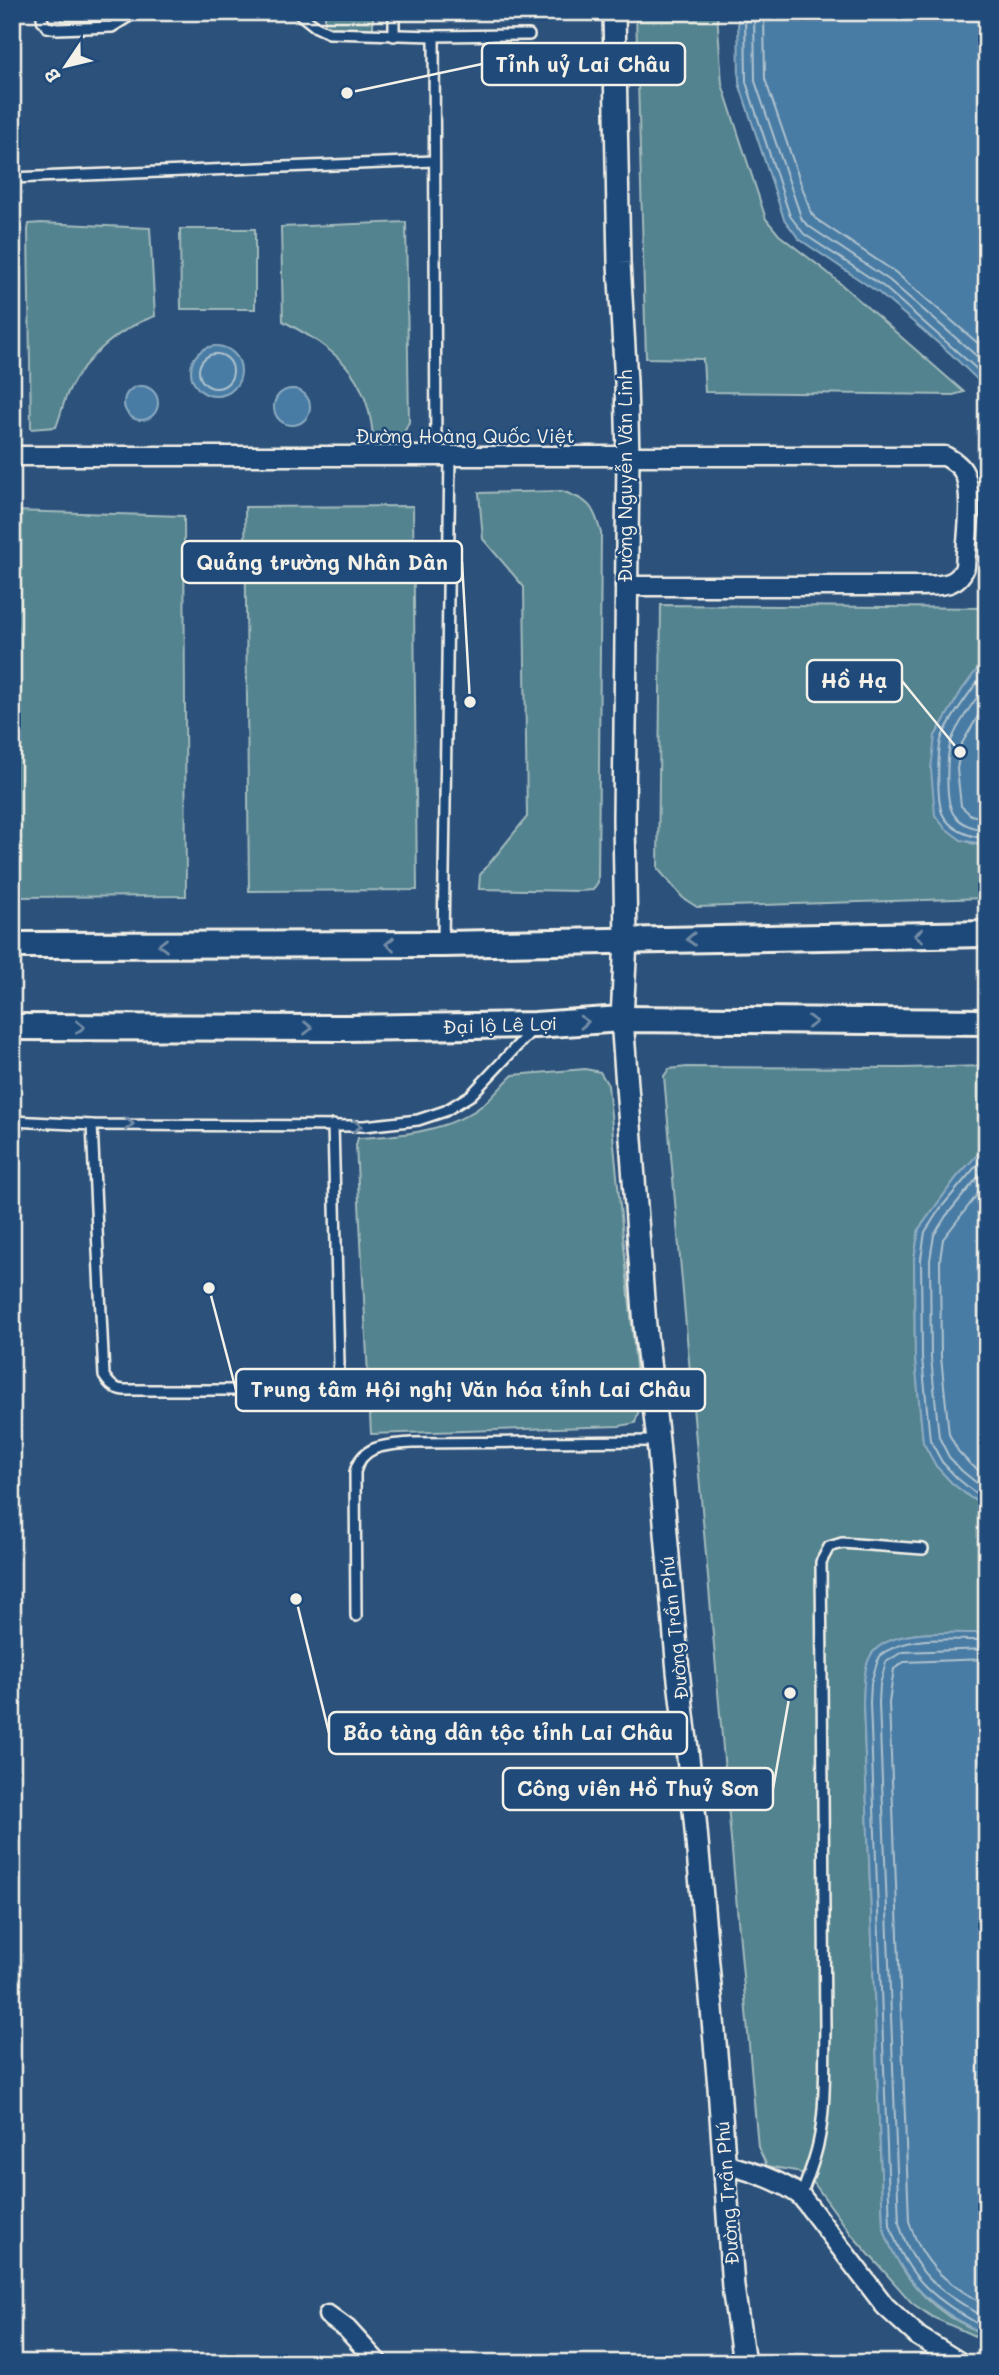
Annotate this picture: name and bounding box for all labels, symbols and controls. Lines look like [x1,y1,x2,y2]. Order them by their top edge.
north arrow [32,32,102,102]
callout: Tỉnh uỷ Lai Châu [482,43,685,85]
text: Tỉnh uỷ Lai Châu [496,50,671,78]
text: B [38,64,66,88]
street label: Đường Nguyễn Văn Linh [612,370,637,582]
street label: Đường Hoàng Quốc Việt [355,423,575,448]
callout: Quảng trường Nhân Dân [182,541,462,583]
text: Quảng trường Nhân Dân [196,548,448,575]
callout: Hồ Hạ [807,660,902,702]
text: Hồ Hạ [820,666,888,693]
one-way arrow [913,927,923,943]
one-way arrow [685,931,696,946]
one-way arrow [384,936,395,952]
one-way arrow [157,937,168,952]
street label: Đại lộ Lê Lợi [442,1010,558,1039]
one-way arrow [807,1014,817,1030]
one-way arrow [579,1015,590,1030]
one-way arrow [76,1019,86,1035]
one-way arrow [303,1020,314,1036]
one-way arrow [124,1117,135,1132]
one-way arrow [352,1118,363,1133]
callout: Trung tâm Hội nghị Văn hóa tỉnh Lai Châu [236,1369,705,1411]
text: Trung tâm Hội nghị Văn hóa tỉnh Lai Châu [251,1375,691,1402]
street label: Đường Trần Phú [654,1555,693,1701]
callout: Bảo tàng dân tộc tỉnh Lai Châu [329,1712,687,1754]
text: Bảo tàng dân tộc tỉnh Lai Châu [343,1718,673,1745]
callout: Công viên Hồ Thuỷ Sơn [503,1768,773,1810]
text: Công viên Hồ Thuỷ Sơn [517,1774,759,1802]
street label: Đường Trần Phú [709,2120,744,2266]

